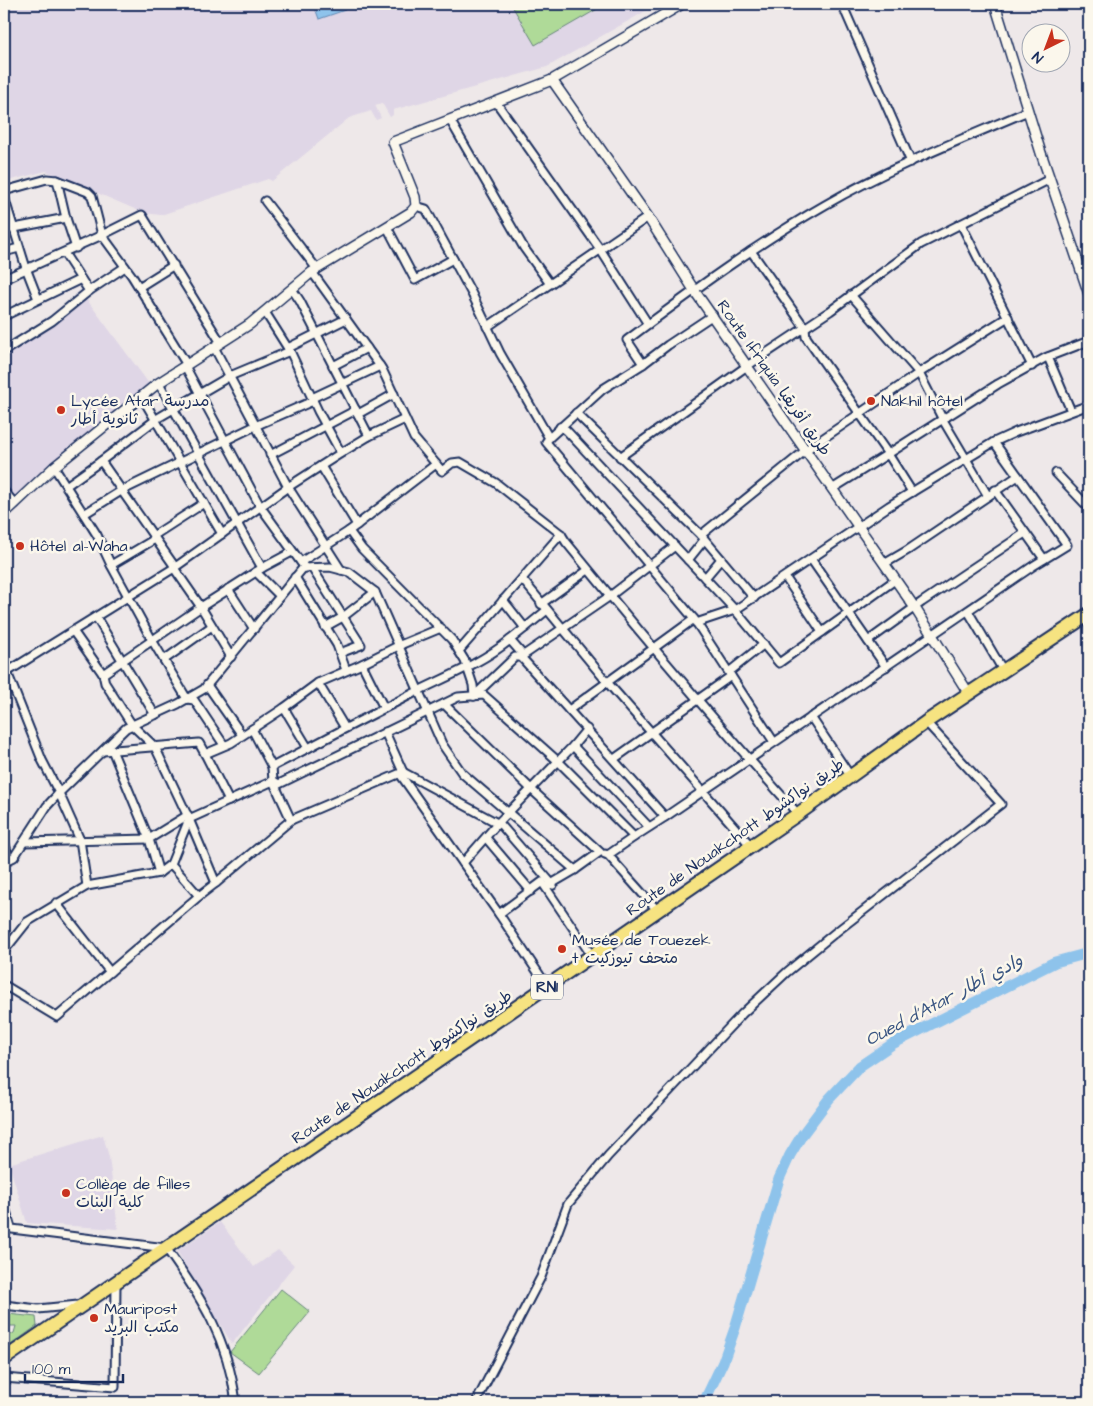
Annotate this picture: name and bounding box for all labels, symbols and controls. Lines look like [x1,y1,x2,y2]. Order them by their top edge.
north arrow [1020,22,1070,72]
text: N [1028,46,1048,67]
street label: Route Ifriquia طريق أفريقيا [712,296,836,460]
place label: Lycée Atar مدرسة ثانوية أطار [70,390,209,430]
place label: Nakhil hôtel [881,390,963,412]
marker: Nakhil hôtel [865,395,877,407]
marker: Lycée Atar مدرسة ثانوية أطار [55,404,67,416]
place label: Hôtel al-Waha [30,535,128,557]
marker: Hôtel al-Waha [14,540,26,552]
street label: Route de Nouakchott طريق نواكشوط [622,753,848,921]
place label: Musée de Touezek t متحف تيوزكيت [572,929,711,969]
marker: Musée de Touezek t متحف تيوزكيت [556,943,568,955]
water label: Oued d'Atar وادي أطار [861,948,1028,1052]
road number: RN1 [531,974,563,1000]
street label: Route de Nouakchott طريق نواكشوط [287,985,517,1149]
place label: Collège de filles كلية البنات [76,1173,190,1213]
marker: Collège de filles كلية البنات [60,1187,72,1199]
place label: Mauripost مكتب البريد [104,1298,179,1338]
marker: Mauripost مكتب البريد [88,1312,100,1324]
scale bar [25,1351,122,1383]
text: 100 m [32,1359,71,1380]

